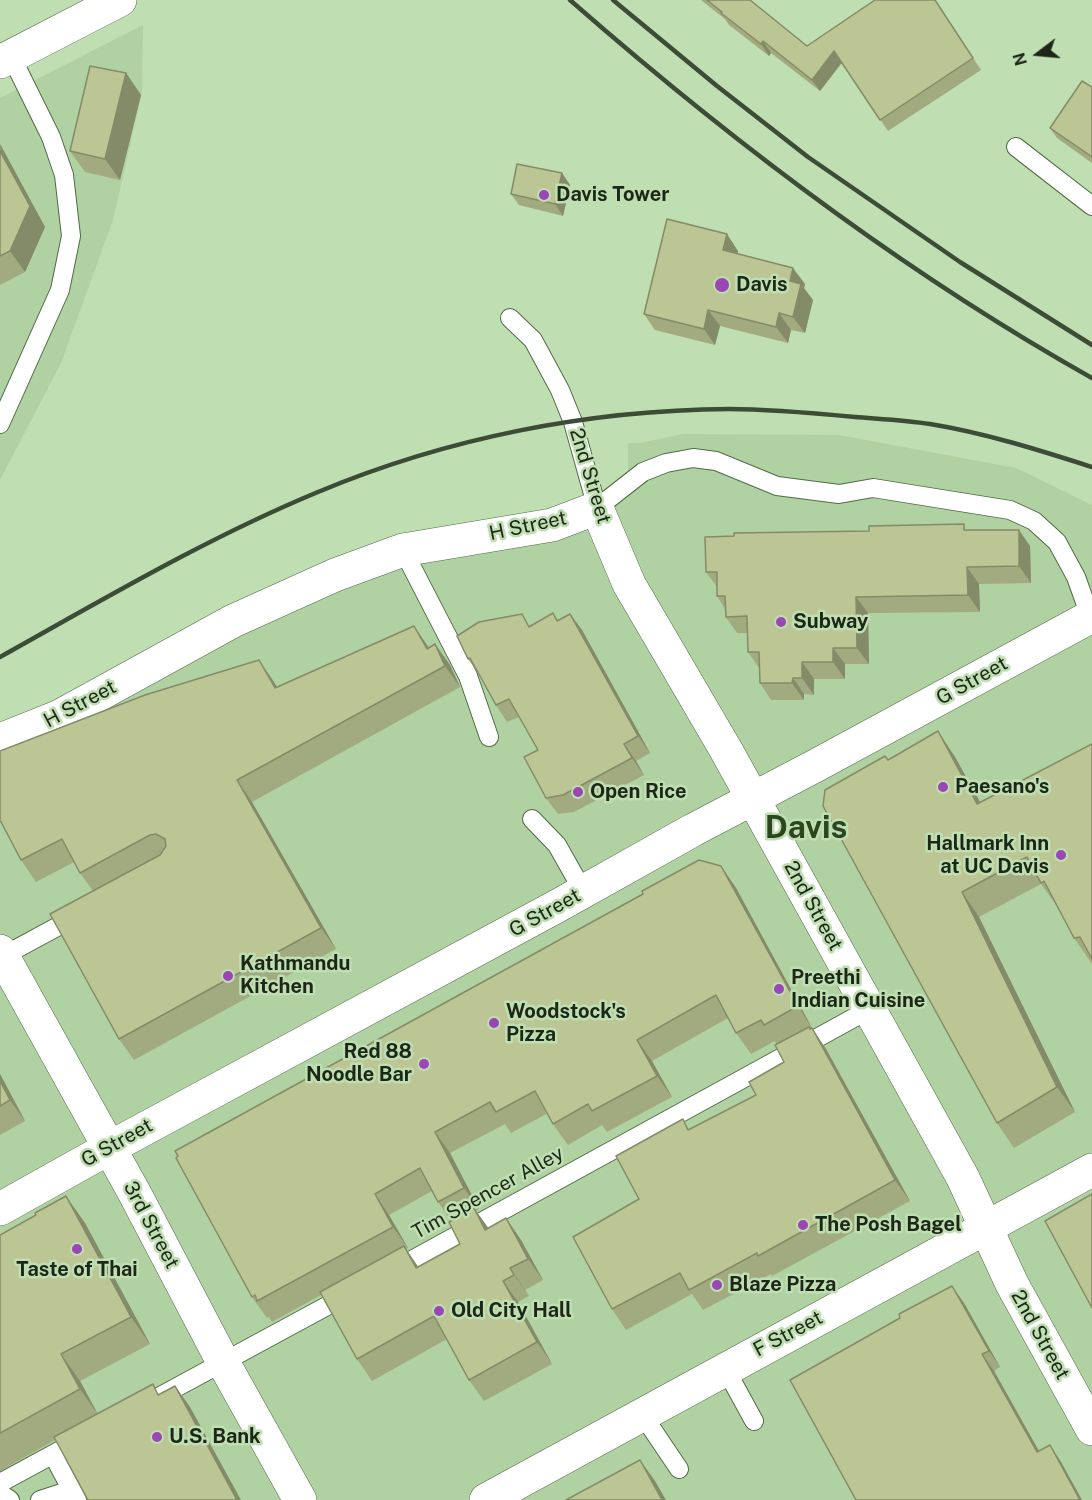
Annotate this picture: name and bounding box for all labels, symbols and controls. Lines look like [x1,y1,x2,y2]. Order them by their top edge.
north arrow [1008,24,1068,84]
text: N [1009,50,1031,68]
place label: Davis Tower [556,183,669,207]
marker: Davis Tower [537,188,551,202]
place label: Davis [736,273,788,297]
marker: Davis [713,276,731,294]
street label: 2nd Street [564,425,616,527]
street label: H Street [487,506,569,546]
place label: Subway [793,610,868,634]
marker: Subway [774,615,788,629]
street label: G Street [932,652,1012,710]
street label: H Street [40,675,120,733]
place label: Paesano's [955,775,1049,799]
place label: Open Rice [590,780,687,804]
marker: Paesano's [936,780,950,794]
marker: Open Rice [571,785,585,799]
district label: Davis [765,809,847,847]
place label: Hallmark Inn at UC Davis [926,832,1049,879]
marker: Hallmark Inn at UC Davis [1054,848,1068,862]
street label: 2nd Street [779,857,847,955]
street label: G Street [505,884,585,942]
place label: Kathmandu Kitchen [240,952,350,999]
place label: Preethi Indian Cuisine [791,966,925,1013]
marker: Kathmandu Kitchen [221,969,235,983]
marker: Preethi Indian Cuisine [772,982,786,996]
place label: Woodstock's Pizza [506,1000,626,1047]
marker: Woodstock's Pizza [487,1016,501,1030]
place label: Red 88 Noodle Bar [306,1040,412,1087]
marker: Red 88 Noodle Bar [417,1057,431,1071]
street label: G Street [77,1114,157,1172]
street label: Tim Spencer Alley [408,1141,568,1245]
street label: 3rd Street [118,1177,184,1273]
place label: The Posh Bagel [815,1213,962,1237]
marker: The Posh Bagel [796,1218,810,1232]
marker: Taste of Thai [70,1242,84,1256]
place label: Taste of Thai [16,1258,138,1282]
place label: Blaze Pizza [729,1273,836,1297]
marker: Blaze Pizza [710,1278,724,1292]
street label: 2nd Street [1006,1286,1074,1384]
place label: Old City Hall [451,1299,572,1323]
marker: Old City Hall [432,1304,446,1318]
street label: F Street [749,1306,827,1362]
place label: U.S. Bank [169,1425,261,1449]
marker: U.S. Bank [150,1430,164,1444]

